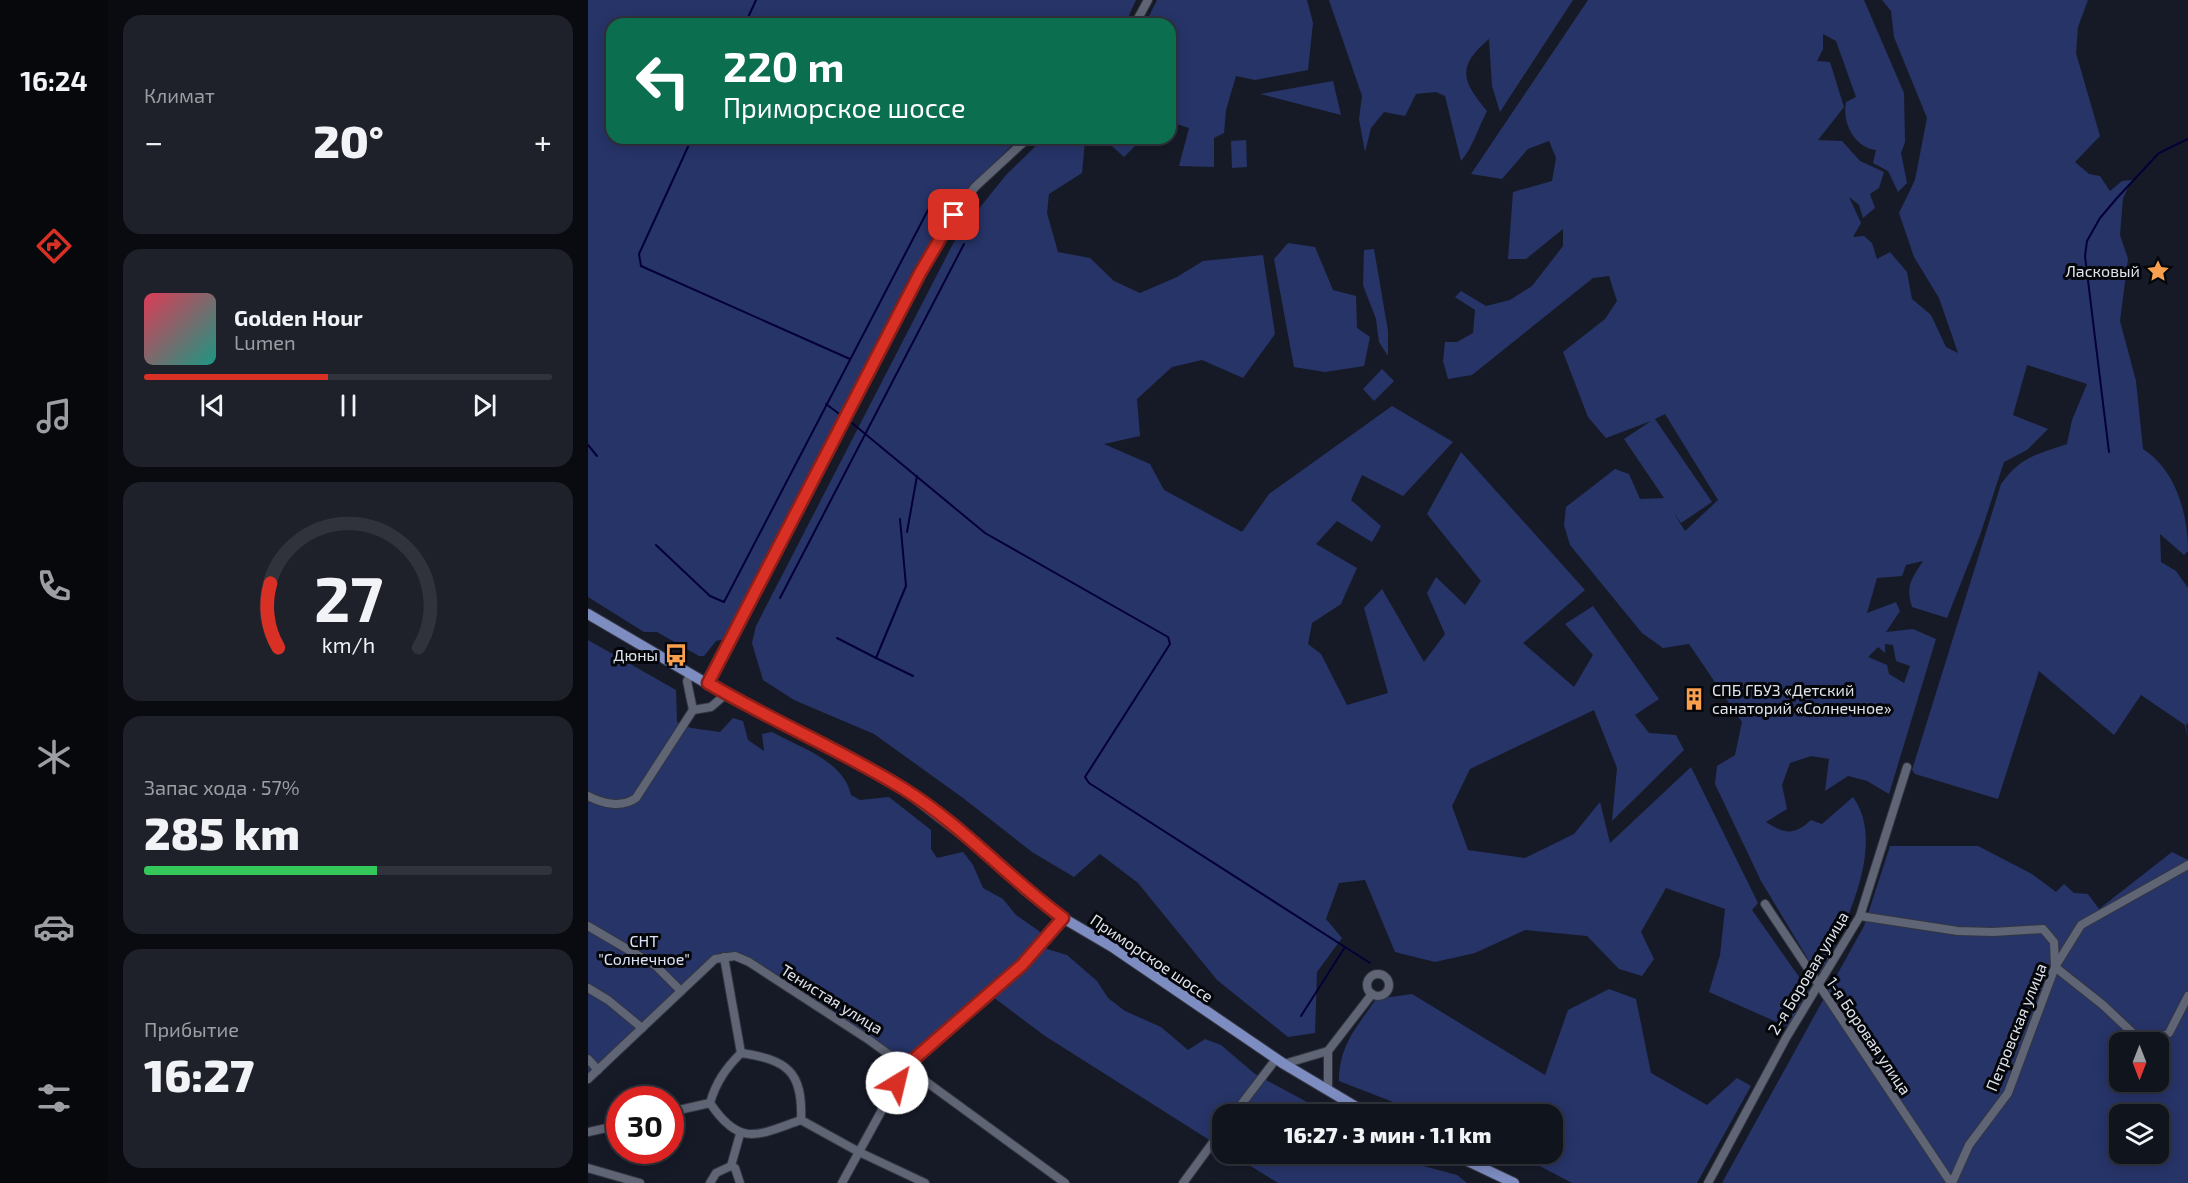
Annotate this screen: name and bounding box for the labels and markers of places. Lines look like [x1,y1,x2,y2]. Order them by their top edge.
pin [928,189,979,240]
place icon: Ласковый [2145,258,2171,284]
place label: Ласковый [2065,261,2140,280]
bus stop icon: Дюны [663,642,689,668]
place label: Дюны [613,645,658,664]
place label: СПБ ГБУЗ «Детский санаторий «Солнечное» [1712,680,1892,717]
building icon: СПБ ГБУЗ «Детский санаторий «Солнечное» [1681,686,1707,712]

